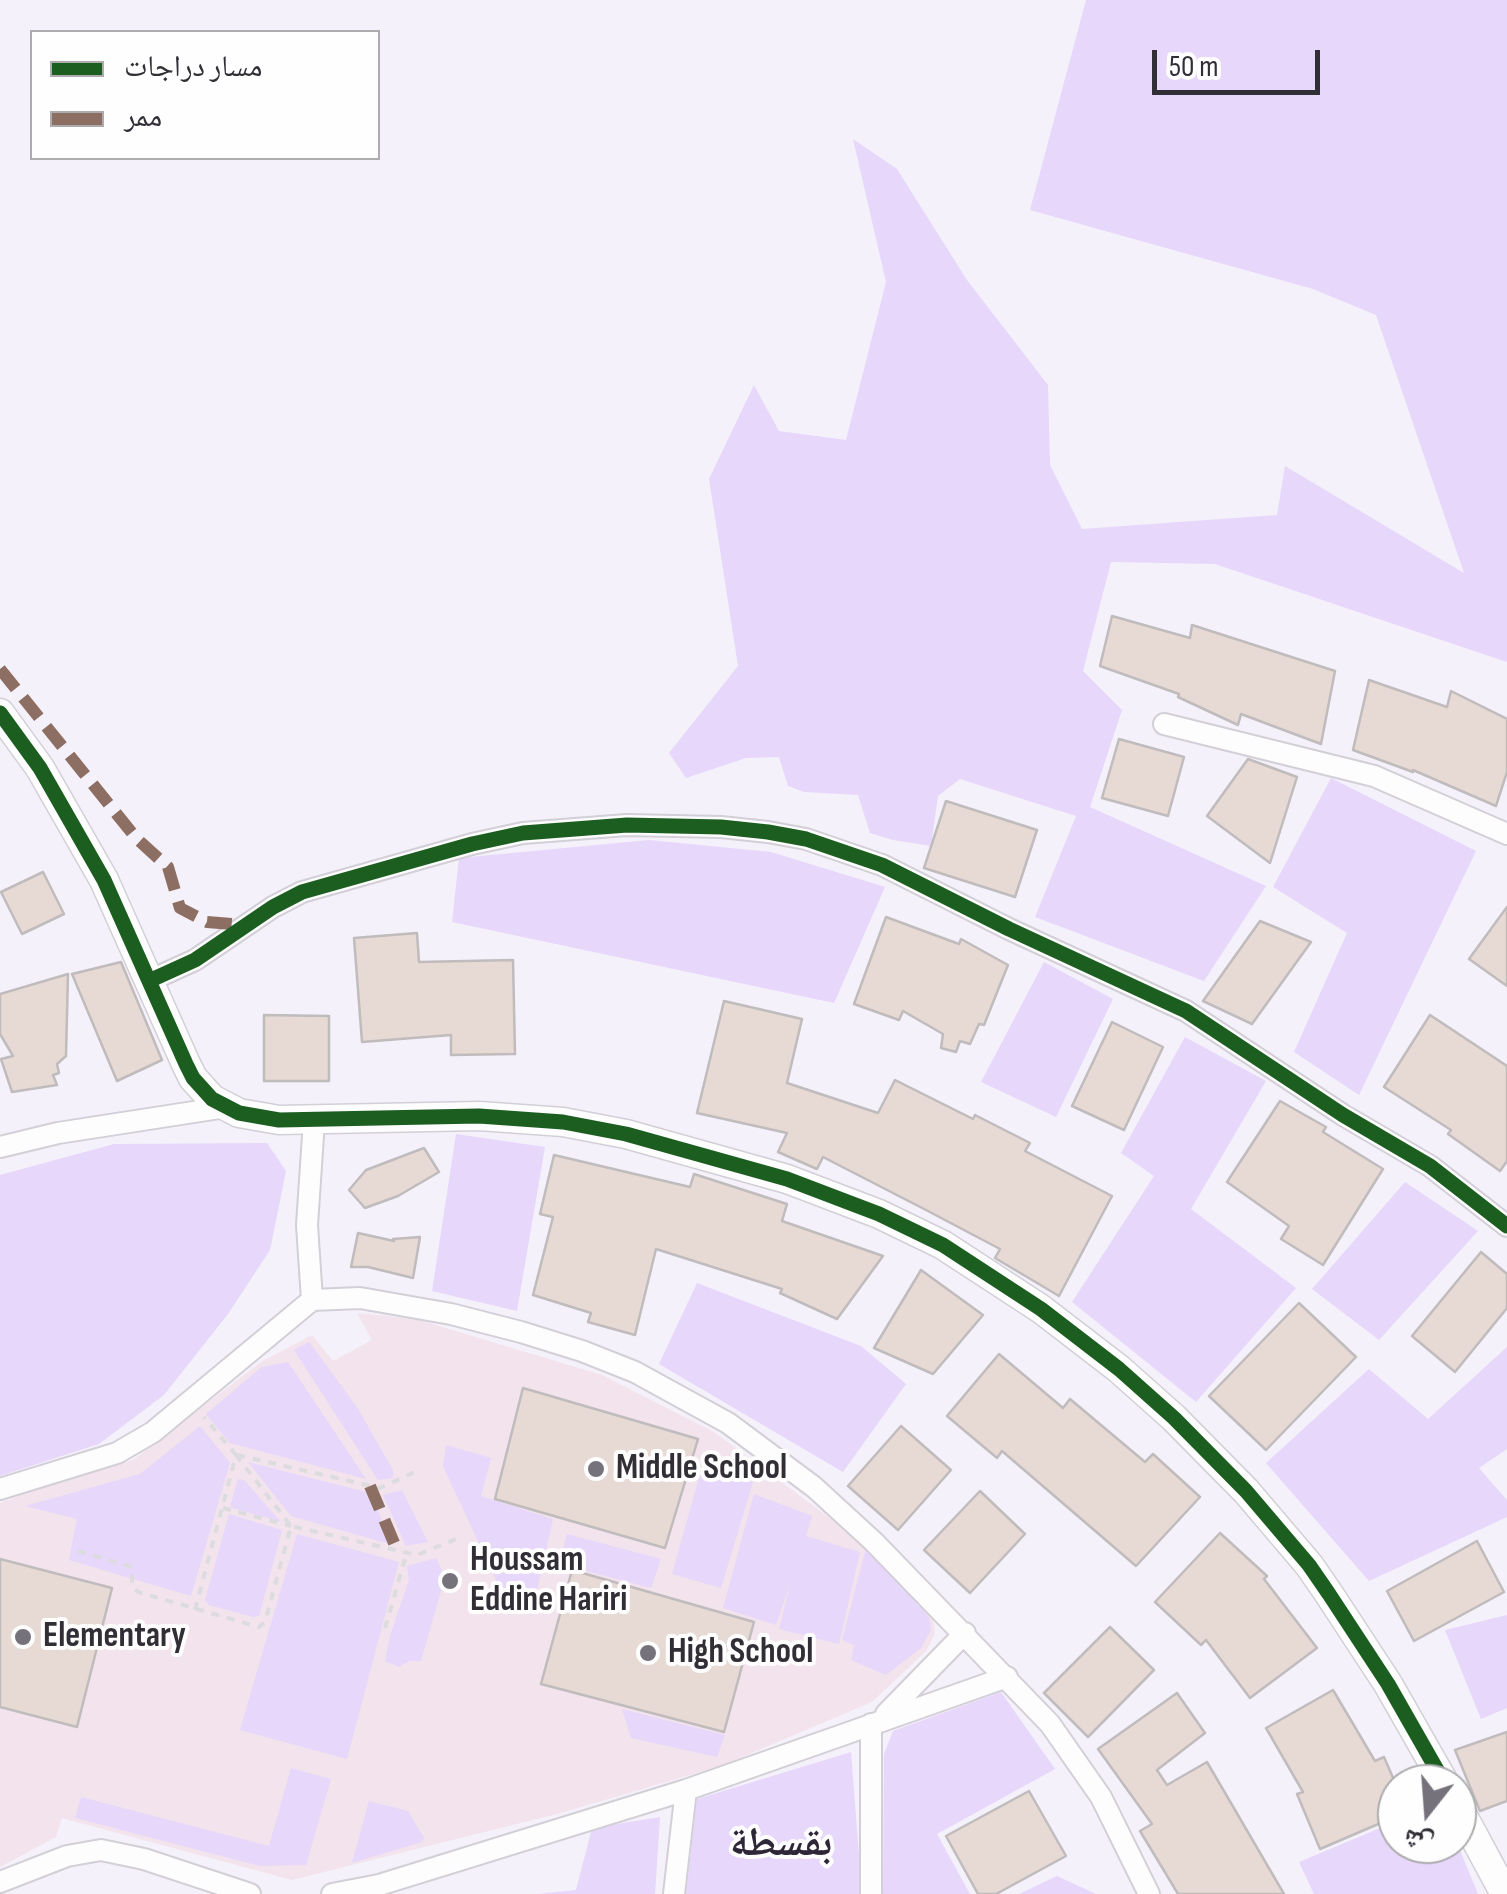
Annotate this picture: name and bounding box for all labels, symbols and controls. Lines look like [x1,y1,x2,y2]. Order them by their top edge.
legend [30,30,380,160]
scale bar [1157,30,1324,92]
text: مسار دراجات [124,49,262,85]
text: 50 m [1169,49,1218,85]
text: ممر [124,99,162,135]
place label: Middle School [616,1448,787,1490]
marker: Middle School [585,1458,607,1480]
place label: Houssam Eddine Hariri [470,1540,627,1622]
marker: Houssam Eddine Hariri [439,1570,461,1592]
place label: Elementary [43,1616,186,1658]
marker: Elementary [12,1626,34,1648]
place label: High School [668,1632,813,1674]
marker: High School [637,1642,659,1664]
north arrow [1377,1764,1477,1864]
district label: بقسطة [730,1821,832,1869]
text: ش [1400,1821,1438,1861]

